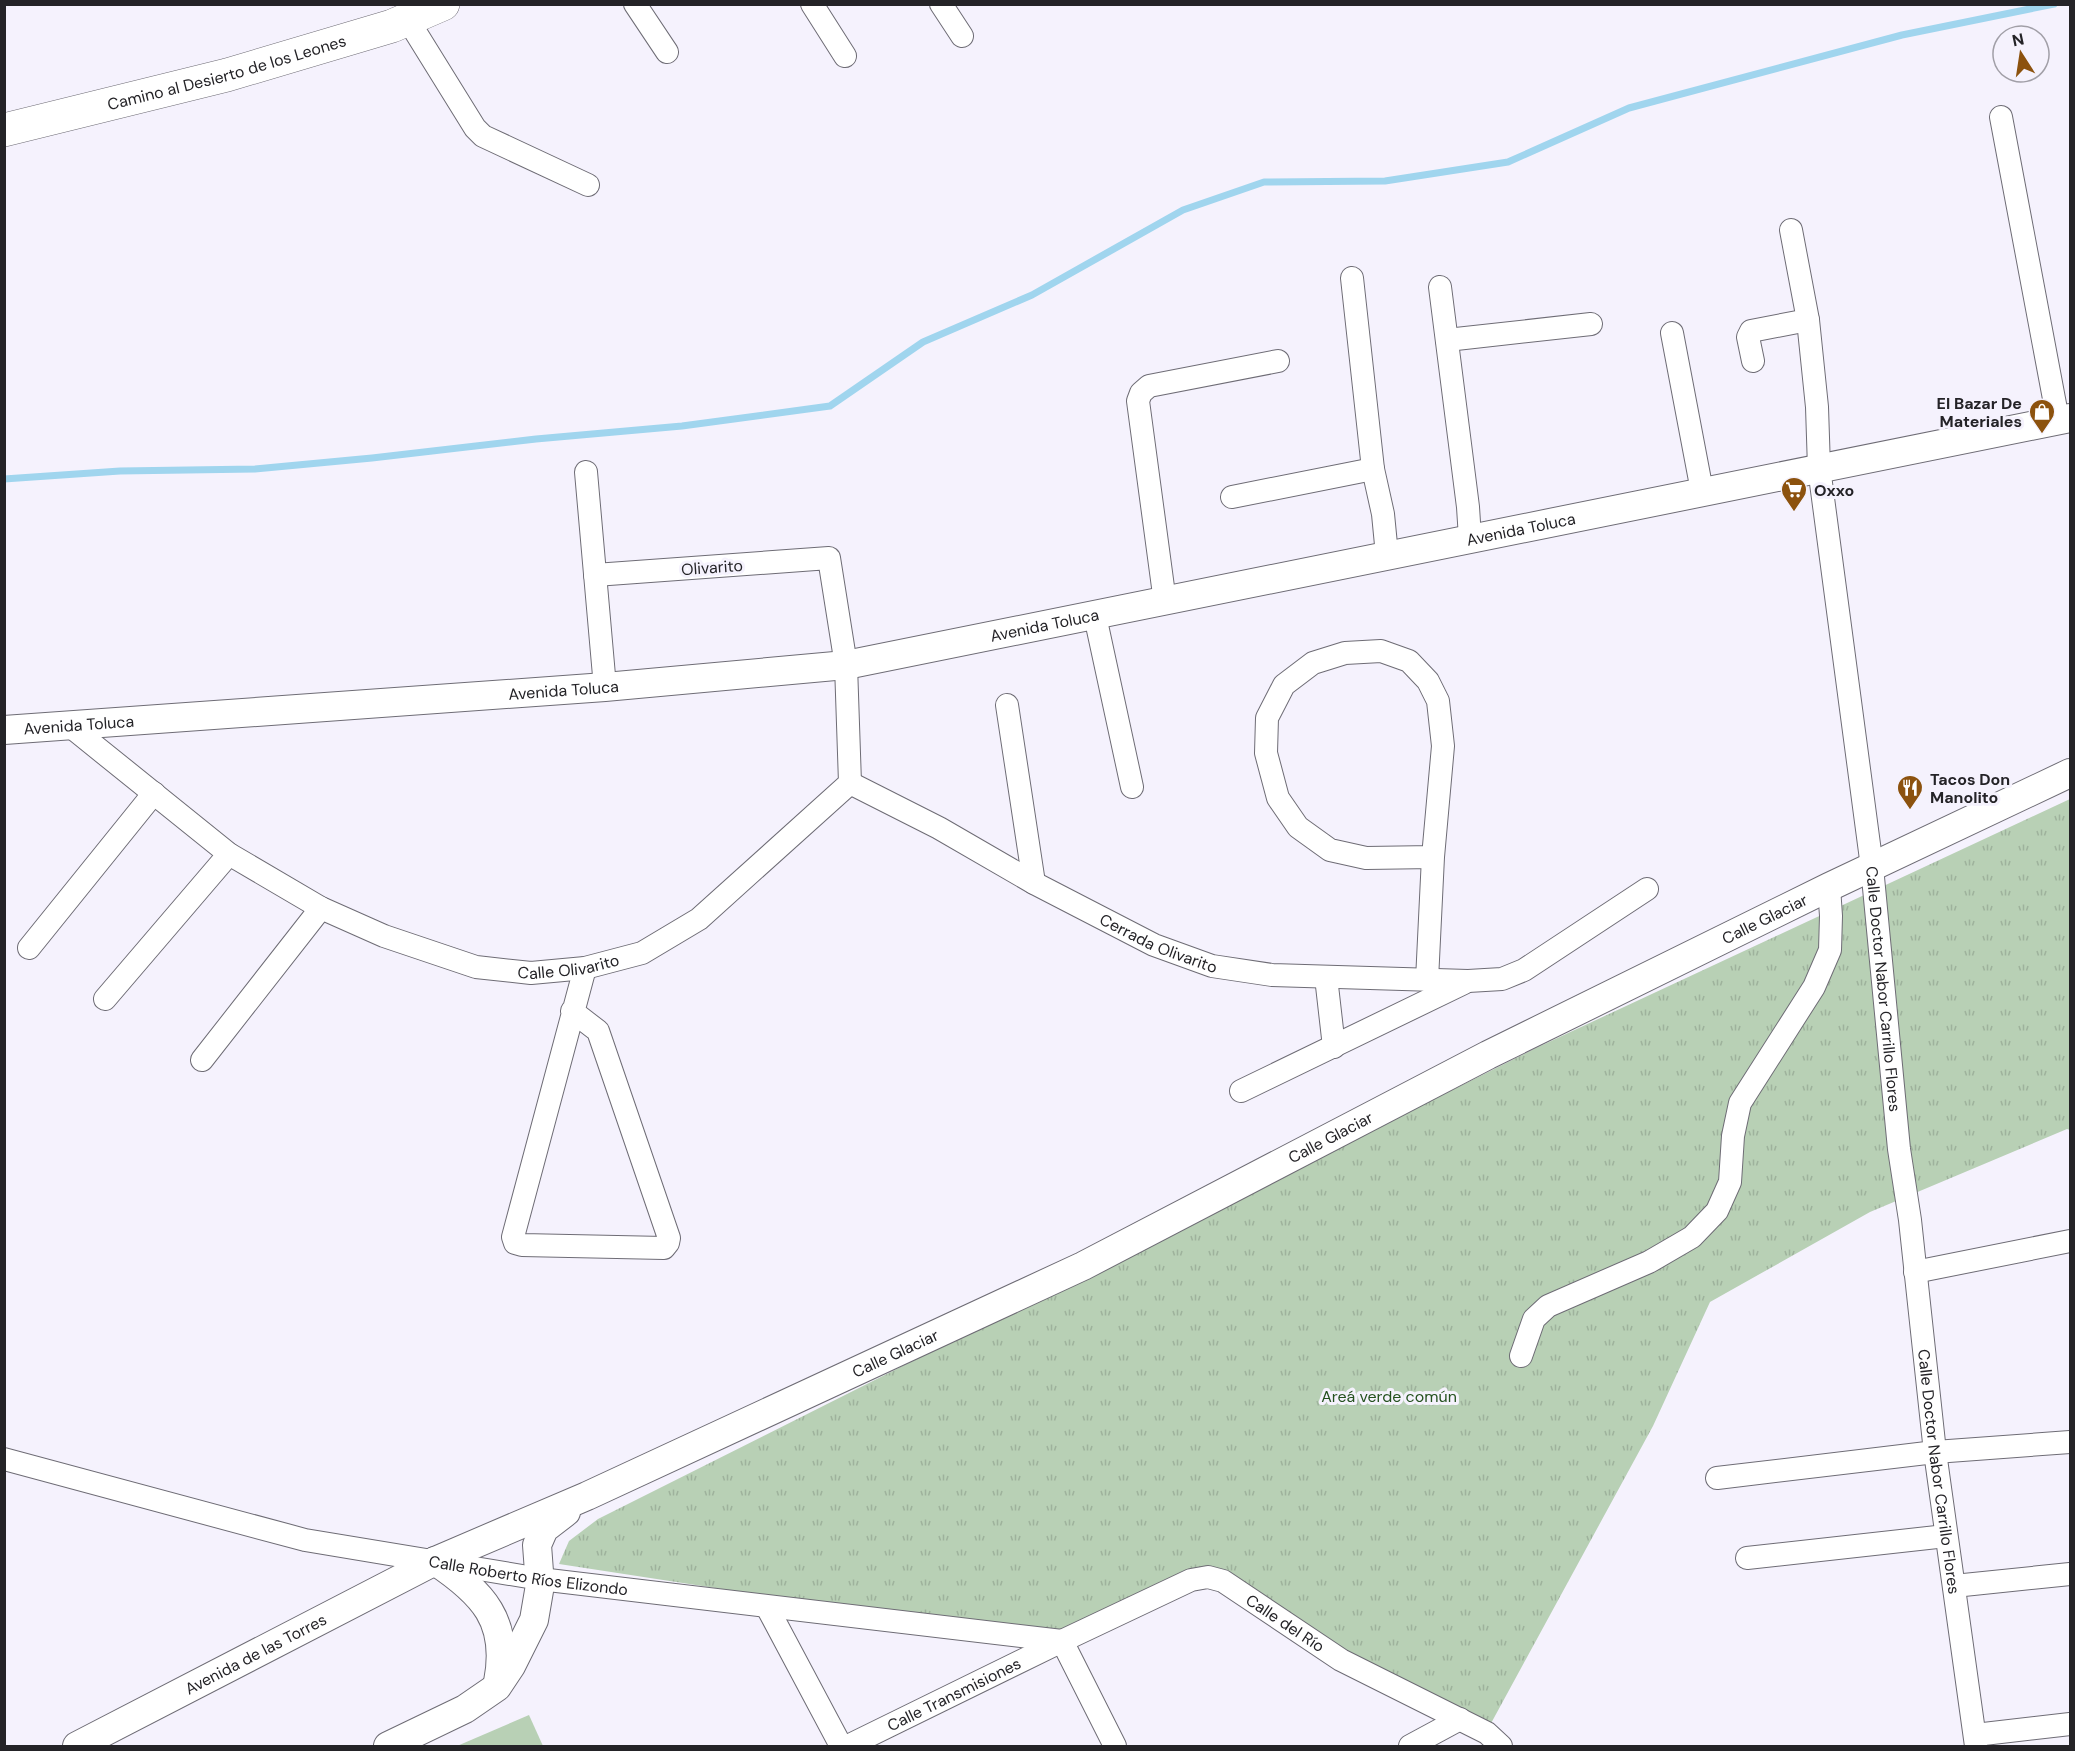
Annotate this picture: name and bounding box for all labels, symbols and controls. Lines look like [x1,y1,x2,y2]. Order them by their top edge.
north arrow [1991,24,2051,84]
text: N [2010,28,2026,51]
street label: Camino al Desierto de los Leones [105,30,349,115]
place label: El Bazar De Materiales [1937,393,2022,432]
shop icon: El Bazar De Materiales [2027,397,2057,435]
supermarket icon: Oxxo [1779,475,1809,513]
place label: Oxxo [1814,480,1854,501]
street label: Avenida Toluca [1465,508,1577,551]
street label: Olivarito [680,555,744,580]
street label: Avenida Toluca [988,604,1101,647]
street label: Avenida Toluca [508,676,620,705]
street label: Avenida Toluca [23,711,135,740]
place label: Tacos Don Manolito [1930,769,2010,808]
restaurant icon: Tacos Don Manolito [1895,773,1925,811]
street label: Calle Doctor Nabor Carrillo Flores [1861,865,1905,1113]
street label: Calle Glaciar [1719,889,1811,949]
street label: Cerrada Olivarito [1096,909,1218,978]
street label: Calle Olivarito [516,949,622,984]
street label: Calle Glaciar [1285,1107,1377,1168]
street label: Calle Glaciar [849,1324,942,1383]
street label: Calle Doctor Nabor Carrillo Flores [1913,1348,1965,1595]
park label: Areá verde común [1321,1386,1457,1407]
street label: Calle Roberto Ríos Elizondo [427,1551,629,1600]
street label: Calle del Río [1242,1589,1329,1657]
street label: Avenida de las Torres [181,1609,330,1699]
street label: Calle Transmisiones [884,1653,1025,1736]

